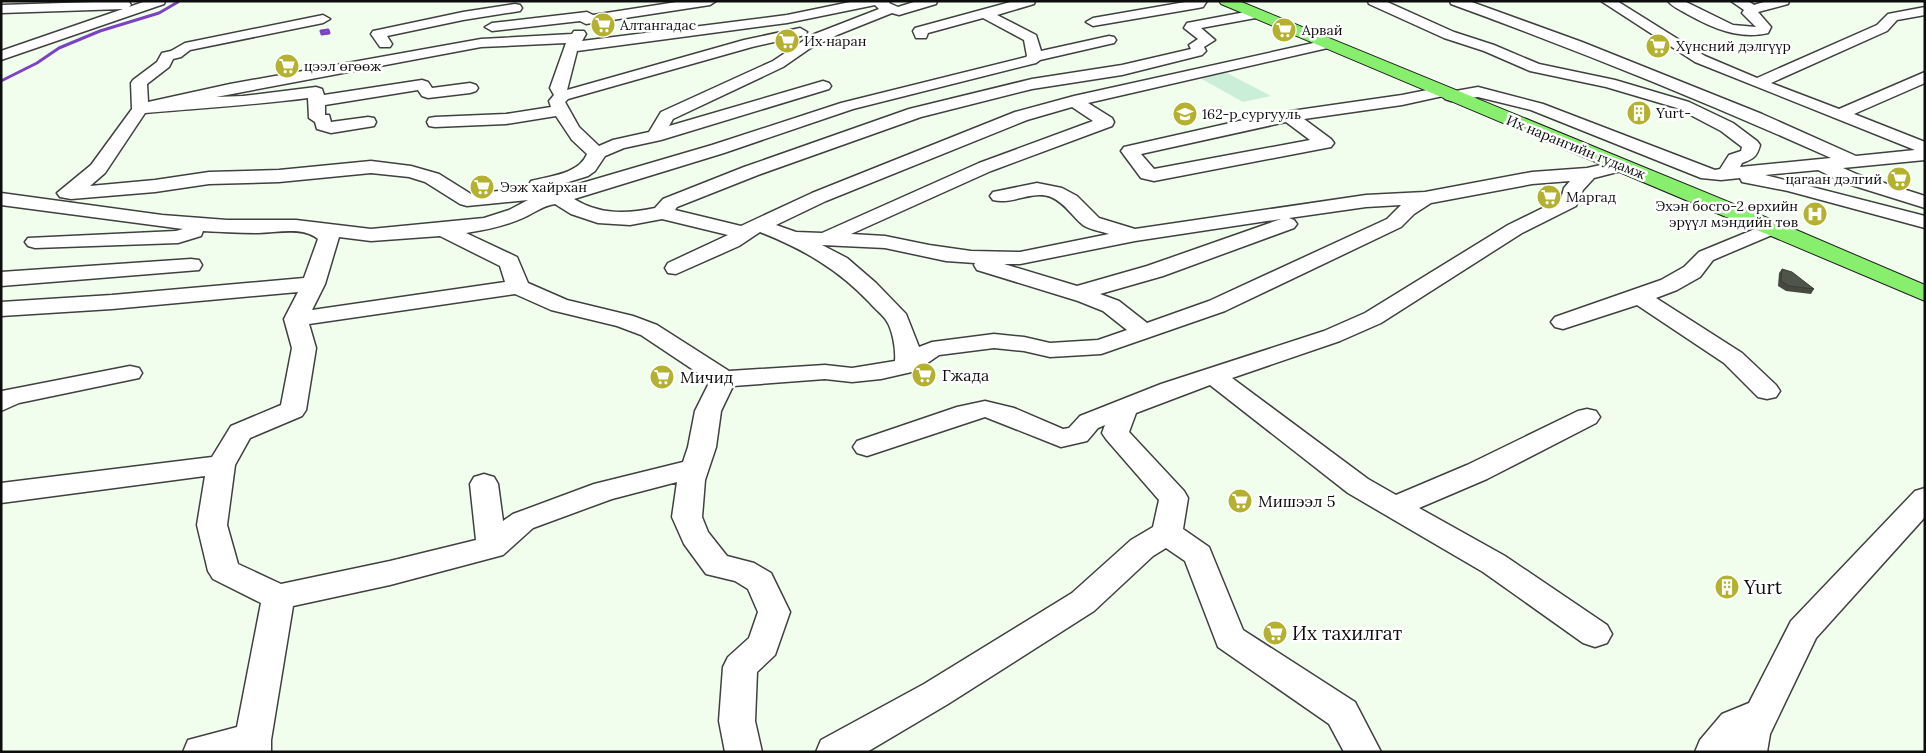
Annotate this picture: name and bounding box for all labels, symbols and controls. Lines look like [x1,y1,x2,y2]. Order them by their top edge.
supermarket icon: Алтангадас [590,12,616,38]
place label: Алтангадас [619,16,696,34]
supermarket icon: Арвай [1271,17,1297,43]
place label: Арвай [1301,21,1343,39]
supermarket icon: Их наран [774,28,800,54]
place label: Их наран [804,32,867,50]
supermarket icon: Хүнсний дэлгүүр [1645,33,1671,59]
place label: Хүнсний дэлгүүр [1676,37,1791,55]
supermarket icon: цээл өгөөж [274,53,300,79]
place label: цээл өгөөж [304,57,381,75]
building icon: Yurt- [1626,100,1652,126]
school or university icon: 162-р сургууль [1172,101,1198,127]
place label: Yurt- [1655,104,1691,122]
place label: 162-р сургууль [1202,105,1301,123]
street label: Их нарангийн гудамж [1504,111,1648,183]
supermarket icon: цагаан дэлгий [1886,166,1912,192]
place label: цагаан дэлгий [1786,170,1882,188]
supermarket icon: Ээж хайрхан [469,174,495,200]
place label: Ээж хайрхан [500,178,587,196]
supermarket icon: Маргад [1536,184,1562,210]
place label: Маргад [1566,188,1616,206]
place label: Эхэн босго-2 өрхийн эрүүл мэндийн төв [1656,197,1798,231]
hospital icon: Эхэн босго-2 өрхийн эрүүл мэндийн төв [1802,201,1828,227]
supermarket icon: Гжада [911,362,937,388]
supermarket icon: Мичид [649,364,675,390]
place label: Гжада [942,365,989,385]
place label: Мичид [680,367,734,387]
supermarket icon: Мишээл 5 [1227,488,1253,514]
place label: Мишээл 5 [1258,491,1335,511]
building icon: Yurt [1714,574,1740,600]
place label: Yurt [1743,575,1783,599]
supermarket icon: Их тахилгат [1262,620,1288,646]
place label: Их тахилгат [1292,621,1402,645]

